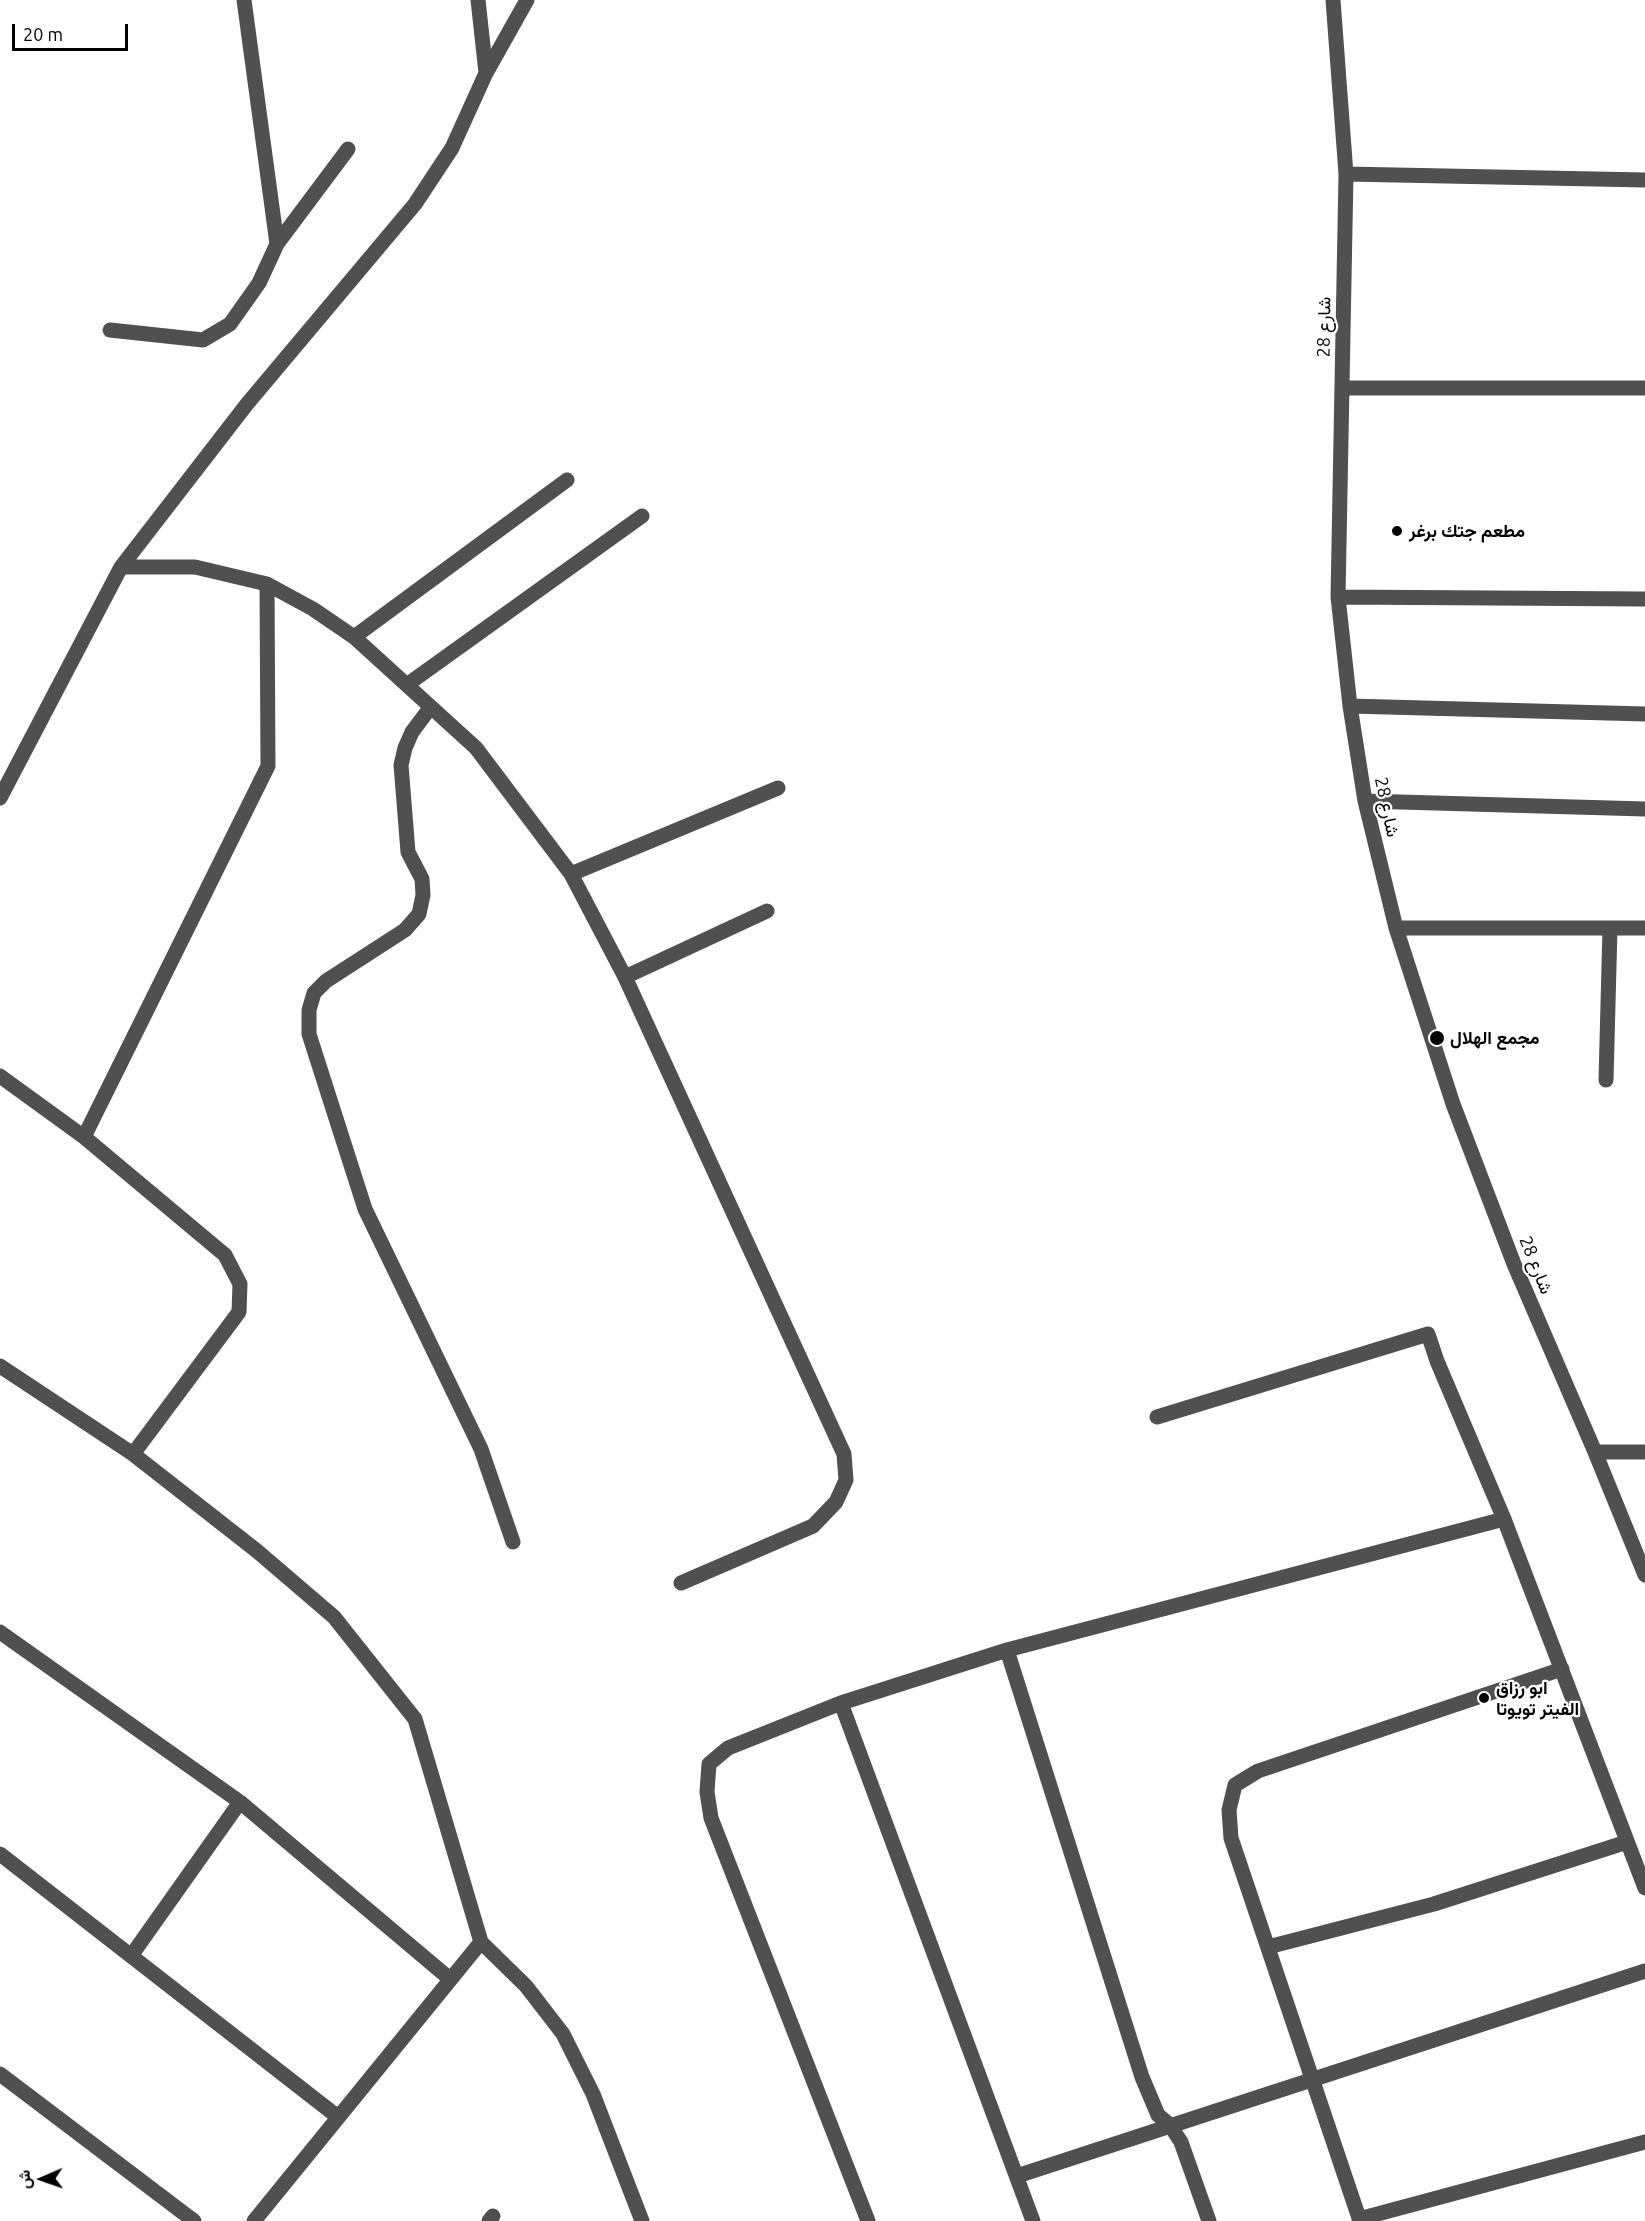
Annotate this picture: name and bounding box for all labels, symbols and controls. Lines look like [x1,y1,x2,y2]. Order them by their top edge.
scale bar [15,12,130,50]
text: 20 m [23,24,63,44]
street label: شارع 28 [1313,297,1335,357]
place label: مطعم جتك برغر [1409,520,1525,542]
marker: مطعم جتك برغر [1390,524,1404,538]
street label: شارع 28 [1370,775,1404,839]
place label: مجمع الهلال [1450,1027,1540,1049]
marker: مجمع الهلال [1428,1029,1446,1047]
street label: شارع 28 [1515,1233,1557,1297]
place label: ابو رزاق الفيتر تويوتا [1496,1677,1579,1720]
marker: ابو رزاق الفيتر تويوتا [1477,1691,1491,1705]
north arrow [12,2149,72,2209]
text: ش [15,2170,33,2190]

